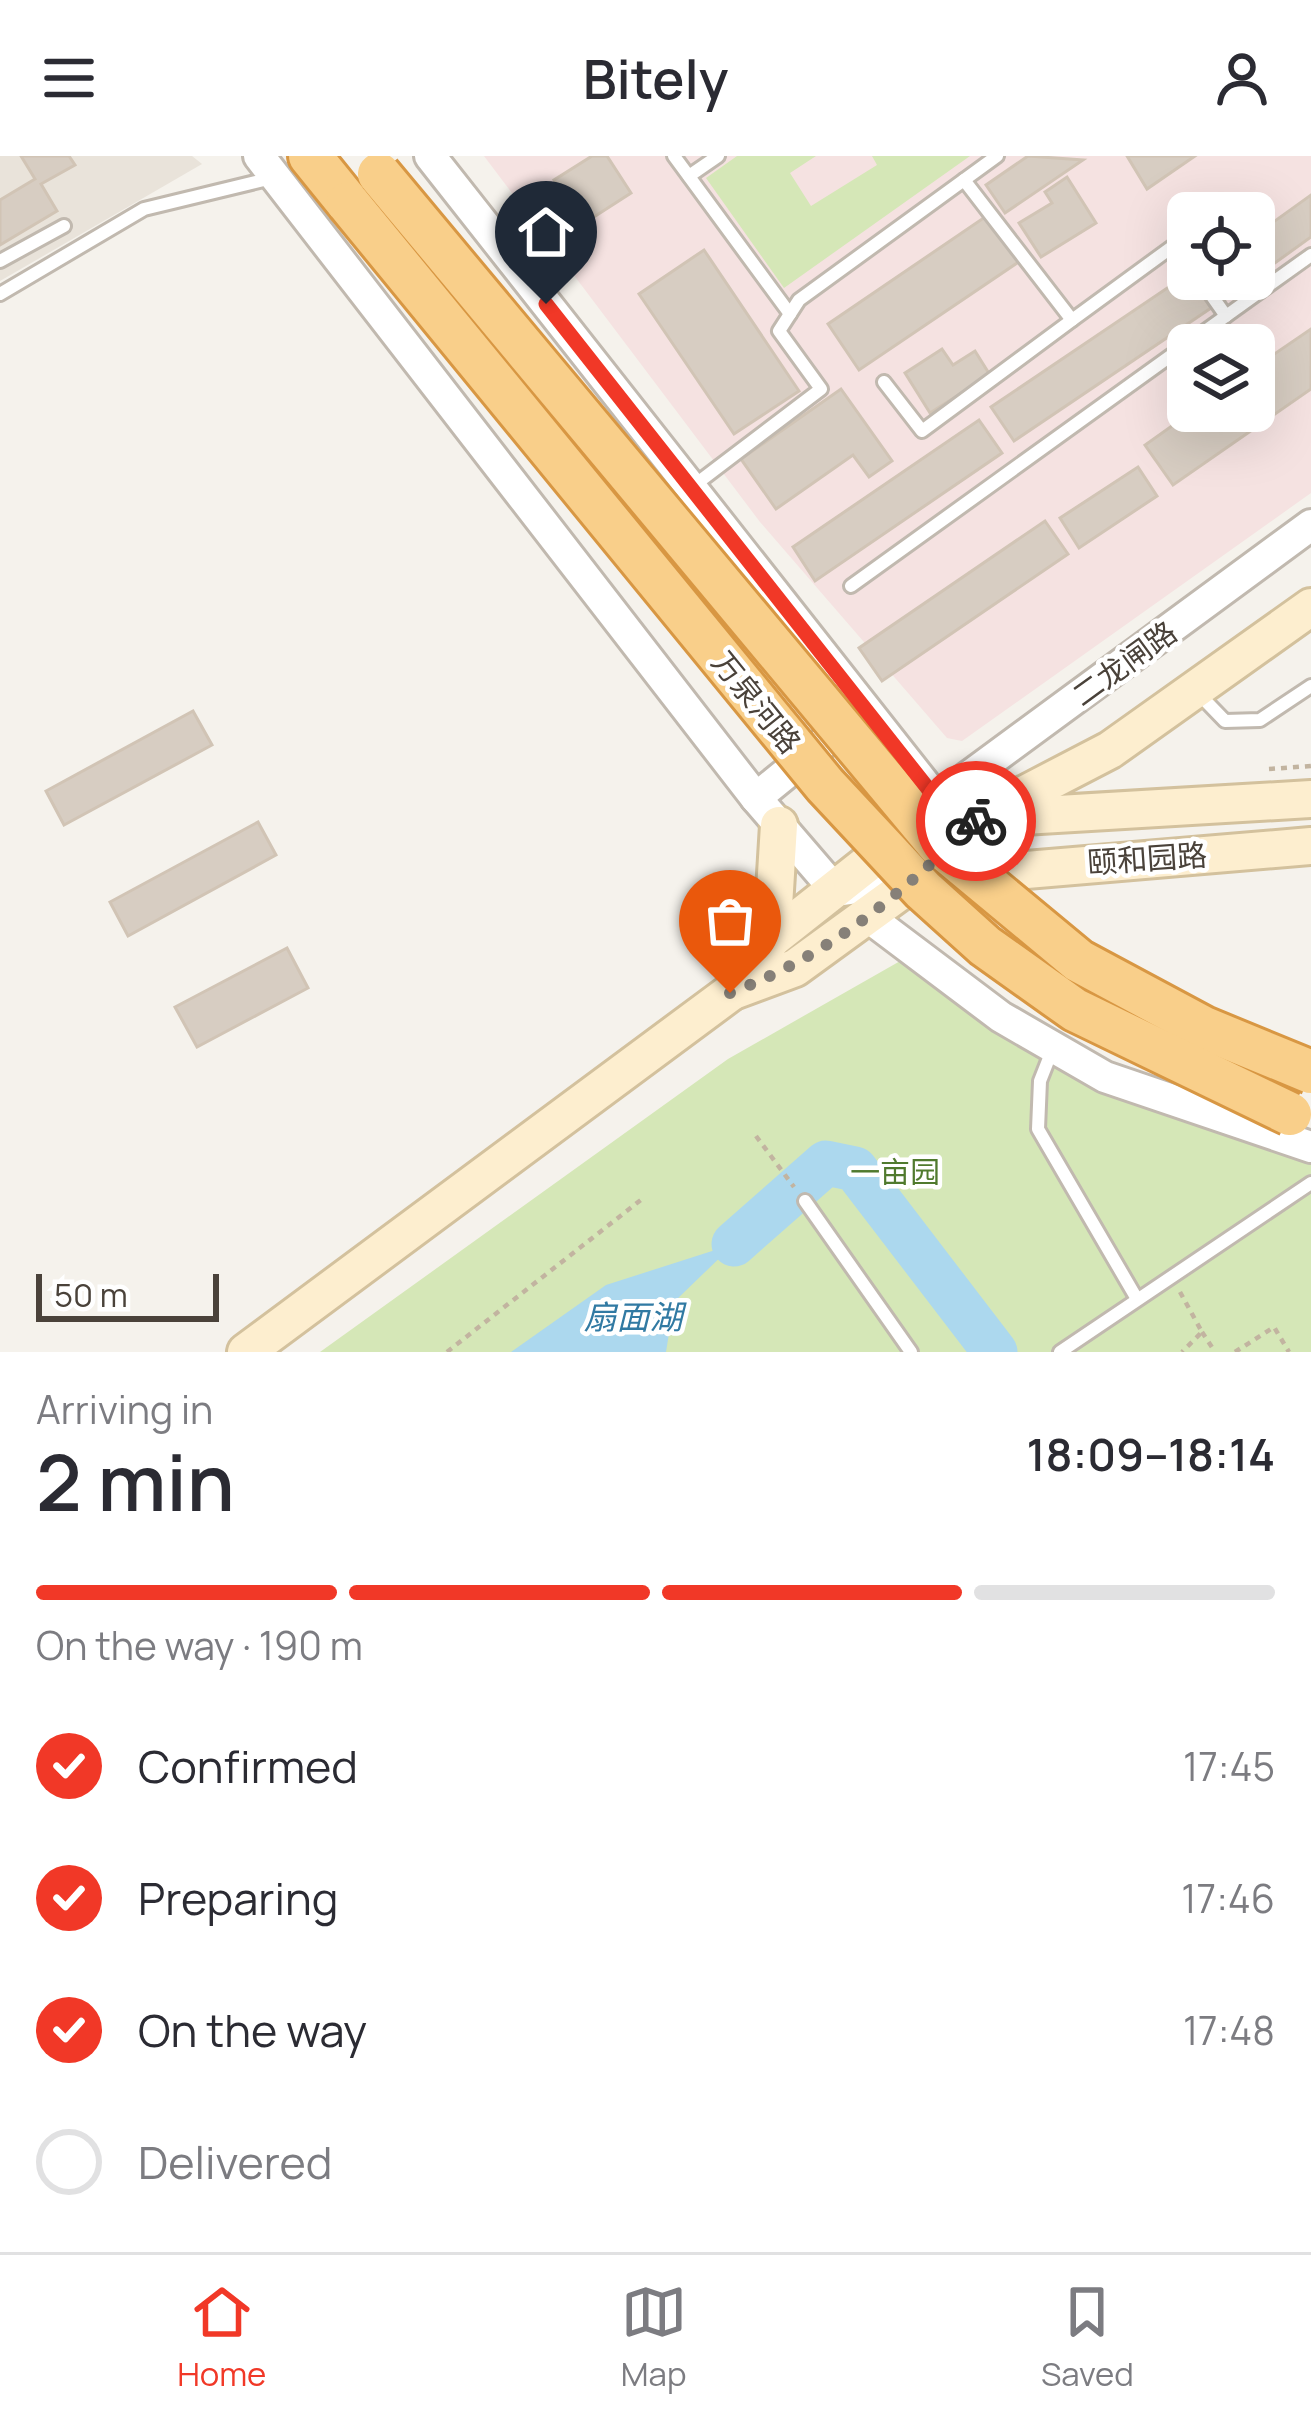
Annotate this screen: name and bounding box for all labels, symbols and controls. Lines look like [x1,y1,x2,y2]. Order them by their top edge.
text: Bitely [583,41,728,115]
icon: menu [36,45,102,111]
icon: person [1209,45,1275,111]
pin [495,181,597,304]
map controls [1167,192,1275,432]
button: locate [1167,192,1275,300]
icon: home [513,199,579,265]
button: layers [1167,324,1275,432]
street label: 二龙闸路 [1063,611,1185,715]
street label: 万泉河路 [703,642,811,762]
courier [916,761,1036,881]
icon: bike [943,788,1009,854]
street label: 颐和园路 [1086,833,1208,883]
pin [679,870,781,993]
icon: bag [697,888,763,954]
park label: 一亩园 [850,1151,940,1192]
scale bar [36,1268,219,1321]
text: 50 m [54,1272,128,1317]
water label: 扇面湖 [584,1294,688,1339]
text: Arriving in [36,1382,213,1436]
text: 18:09–18:14 [1027,1423,1275,1485]
text: 2 min [36,1428,235,1534]
text: On the way · 190 m [36,1618,363,1672]
icon: check [36,1733,102,1799]
text: Confirmed [138,1735,358,1797]
text: 17:45 [1183,1739,1275,1793]
icon: check [36,1865,102,1931]
text: Preparing [138,1867,338,1929]
text: 17:46 [1181,1871,1275,1925]
icon: check [36,1997,102,2063]
text: On the way [138,1999,367,2061]
text: 17:48 [1183,2003,1275,2057]
text: Delivered [138,2131,333,2193]
tab: Home [177,2279,266,2396]
tab: Map [621,2279,687,2396]
tab: Saved [1041,2279,1134,2396]

